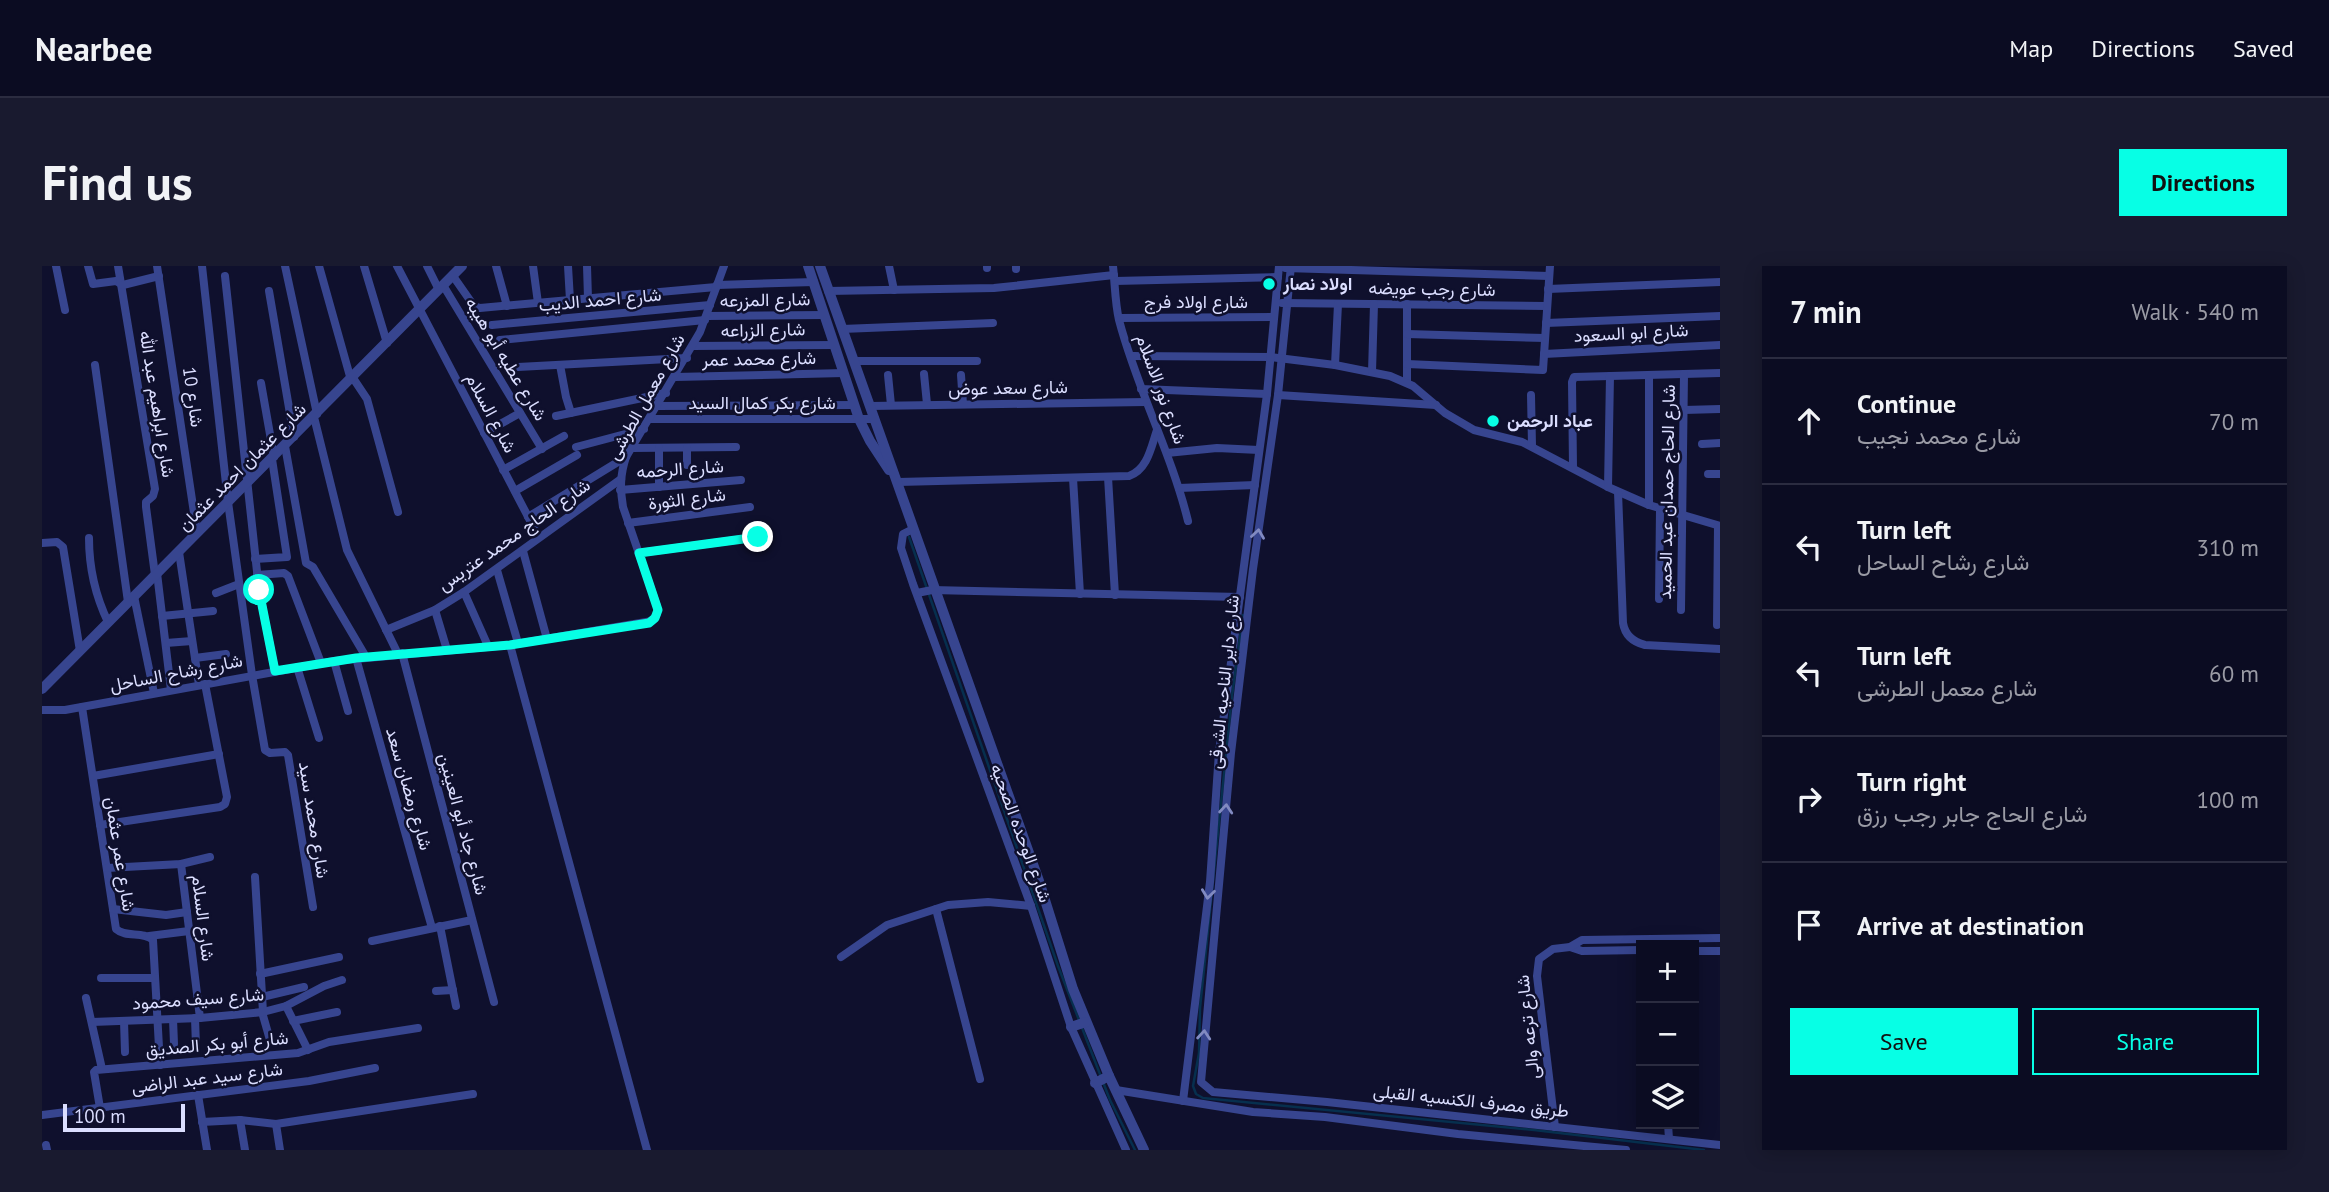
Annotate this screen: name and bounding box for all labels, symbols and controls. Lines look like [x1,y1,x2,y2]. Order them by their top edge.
text: Nearbee [35,27,152,70]
text: Map [2009,33,2053,64]
text: Directions [2091,33,2195,64]
text: Saved [2233,33,2294,64]
button: Directions [2119,149,2287,216]
text: Find us [42,150,193,214]
place label: اولاد نصار [1282,272,1352,295]
marker: اولاد نصار [1261,276,1277,292]
street label: شارع رجب عويضه [1368,276,1496,302]
street label: شارع احمد الديب [538,283,662,317]
street label: شارع المزرعه [719,287,811,313]
street label: شارع اولاد فرج [1144,290,1248,314]
text: 7 min [1790,292,1862,331]
street label: شارع عطيه أبو هيبه [460,293,552,425]
text: Walk · 540 m [2132,297,2259,326]
street label: شارع الزراعه [720,317,806,343]
street label: شارع ابو السعود [1573,318,1689,348]
street label: شارع ابراهيم عبد الله [134,329,180,479]
street label: شارع معمل الطرشى [601,330,691,464]
street label: شارع نور الاسلام [1130,331,1192,447]
street label: شارع محمد عمر [701,346,816,372]
street label: شارع 10 [177,365,209,429]
street label: شارع السلام [460,369,522,457]
street label: شارع سعد عوض [948,375,1068,401]
street label: شارع الحاج حمدان عبد الحميد [1653,384,1681,600]
text: Continue [1857,387,1956,420]
street label: شارع بكر كمال السيد [688,391,836,415]
street label: شارع عثمان احمد عثمان [172,397,312,537]
icon: ahead [1790,402,1828,440]
text: 70 m [2209,407,2259,436]
place label: عباد الرحمن [1507,409,1593,432]
marker: عباد الرحمن [1485,413,1501,429]
text: شارع محمد نجيب [1857,421,2021,450]
street label: شارع الرحمه [635,454,725,484]
street label: شارع الحاج محمد عتريس [433,473,595,597]
street label: شارع الثورة [647,482,727,516]
text: Turn left [1857,513,1951,546]
route end [742,521,773,552]
one-way arrow [1250,528,1265,540]
icon: left [1790,528,1828,566]
text: 310 m [2197,533,2259,562]
text: شارع رشاح الساحل [1857,547,2029,576]
route start [243,574,274,605]
street label: شارع داير الناحيه الشرقى [1203,594,1245,770]
text: Turn left [1857,639,1951,672]
street label: شارع رشاح الساحل [107,648,245,698]
icon: left [1790,654,1828,692]
text: 60 m [2209,659,2259,688]
text: شارع معمل الطرشى [1857,673,2037,702]
street label: شارع رمضان سعد [380,725,438,853]
street label: شارع جاد أبو العينين [433,750,493,898]
street label: شارع محمد سيد [293,760,335,880]
street label: شارع الوحده الصحيه [985,760,1057,906]
text: Turn right [1857,765,1966,798]
icon: right [1790,780,1828,818]
text: 100 m [2197,785,2259,814]
street label: شارع عمر عثمان [99,795,141,913]
text: شارع الحاج جابر رجب رزق [1857,799,2087,828]
one-way arrow [1218,803,1233,814]
street label: شارع السلام [186,873,220,963]
one-way arrow [1201,888,1216,899]
icon: arrive [1790,906,1828,944]
text: Arrive at destination [1857,909,2084,942]
map controls [1636,940,1699,1129]
button: + [1636,940,1699,1003]
street label: شارع ترعه والى [1511,974,1545,1080]
street label: شارع سيف محمود [131,982,265,1016]
button: − [1636,1003,1699,1066]
button: Save [1790,1008,2018,1075]
button: Share [2032,1008,2259,1075]
street label: شارع أبو بكر الصديق [144,1026,290,1062]
one-way arrow [1197,1029,1212,1041]
street label: شارع سيد عبد الراضى [130,1057,284,1099]
button: layers [1636,1066,1699,1129]
street label: طريق مصرف الكنسيه القبلى [1372,1079,1570,1122]
scale bar [63,1101,186,1133]
text: 100 m [74,1104,126,1128]

